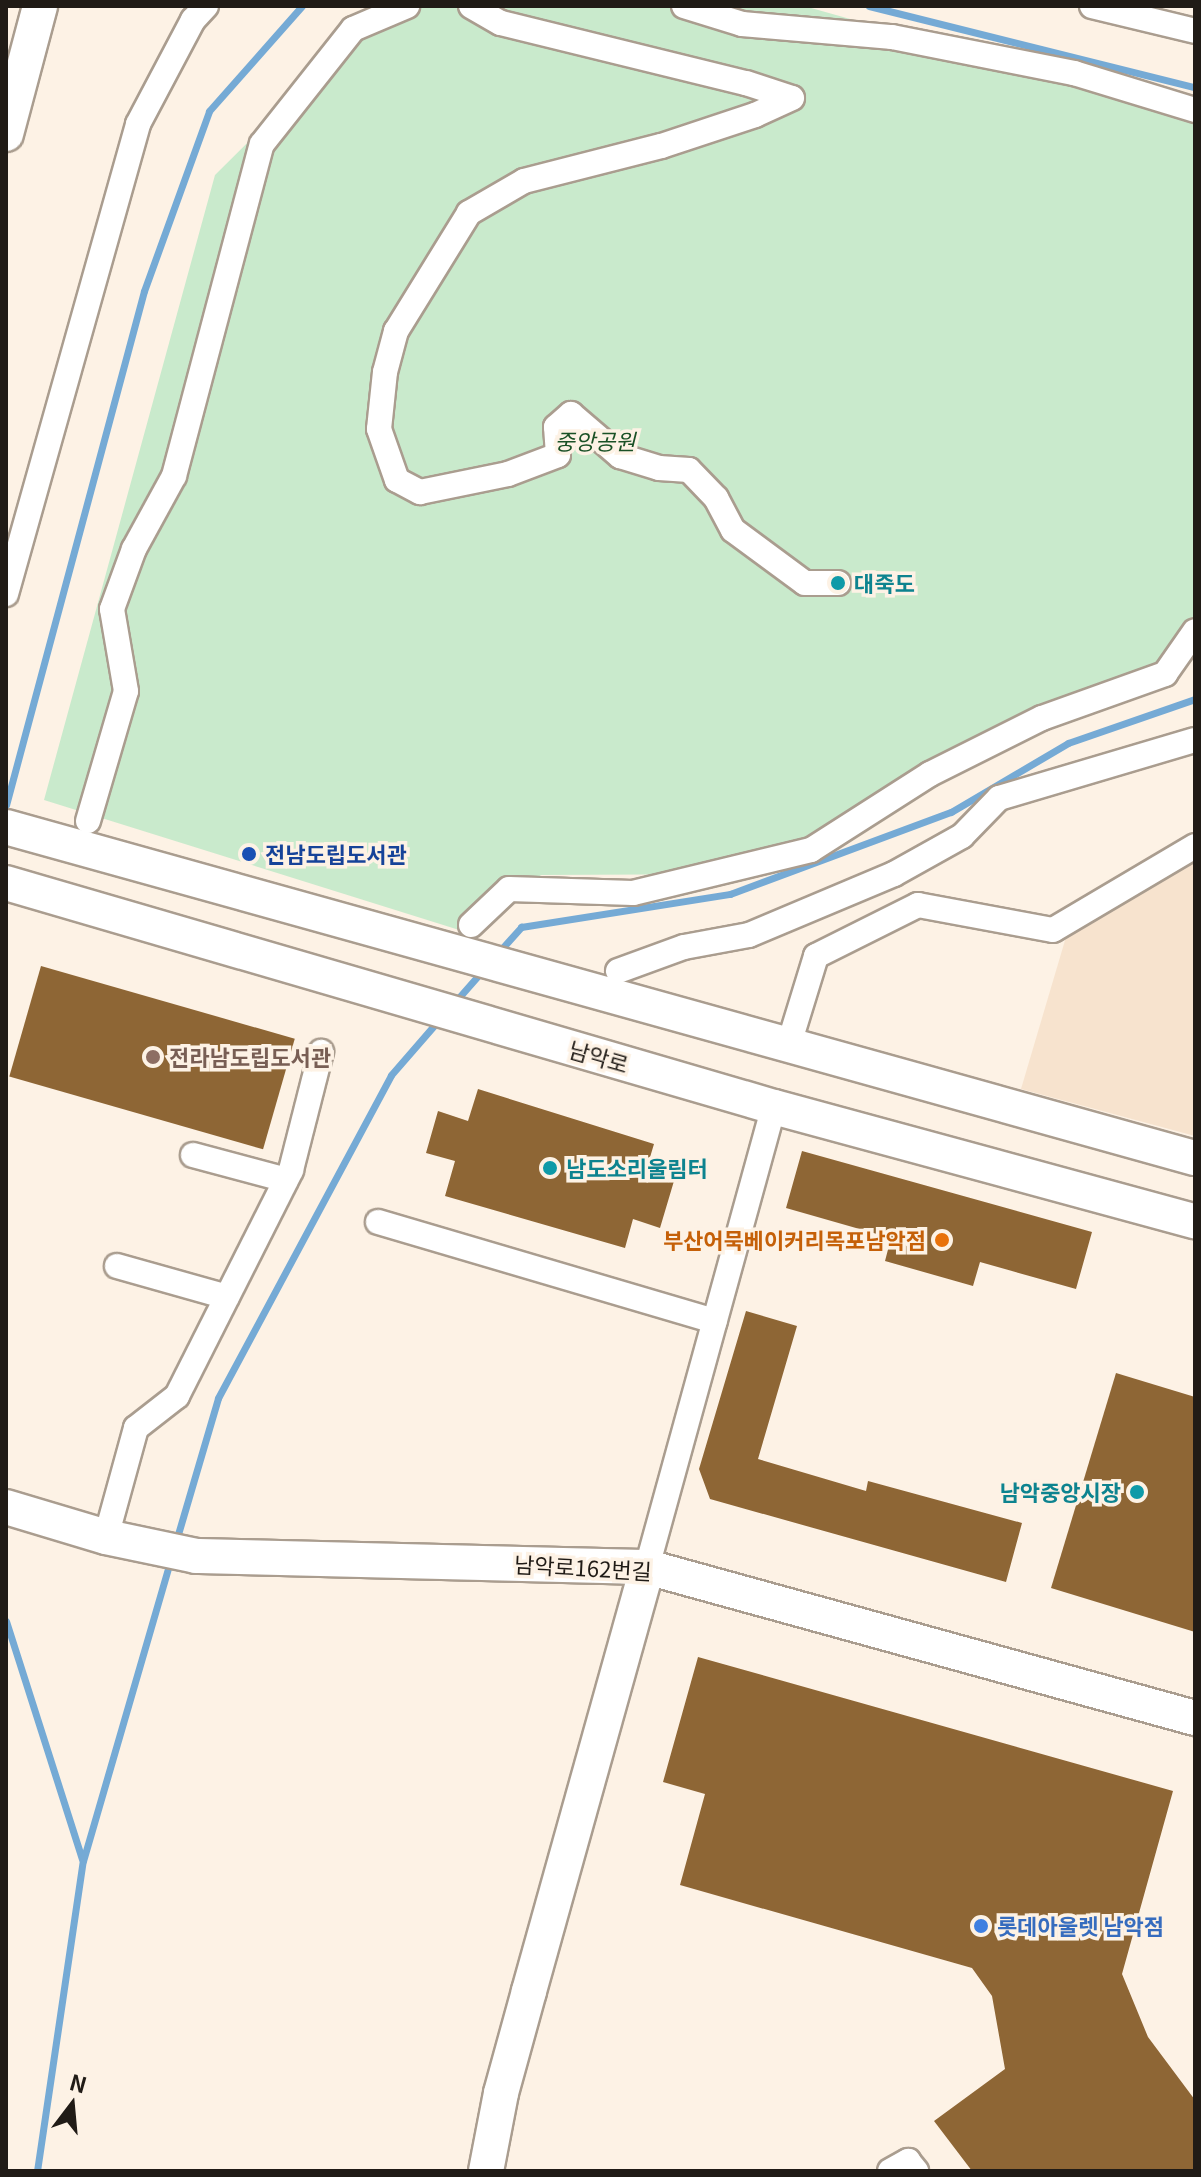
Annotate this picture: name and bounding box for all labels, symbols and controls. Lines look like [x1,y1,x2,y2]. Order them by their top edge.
park label: 중앙공원 [555,428,635,454]
place label: 대죽도 [854,570,915,596]
marker: 대죽도 [829,574,847,592]
place label: 전남도립도서관 [265,841,407,867]
marker: 전남도립도서관 [240,845,258,863]
street label: 남악로 [566,1035,632,1077]
place label: 전라남도립도서관 [169,1044,331,1070]
marker: 전라남도립도서관 [144,1048,162,1066]
place label: 남도소리울림터 [566,1155,708,1181]
marker: 남도소리울림터 [541,1159,559,1177]
place label: 부산어묵베이커리목포남악점 [663,1227,926,1253]
marker: 부산어묵베이커리목포남악점 [933,1231,951,1249]
place label: 남악중앙시장 [1000,1479,1121,1505]
marker: 남악중앙시장 [1128,1483,1146,1501]
street label: 남악로162번길 [513,1550,653,1584]
place label: 롯데아울렛 남악점 [997,1913,1164,1939]
marker: 롯데아울렛 남악점 [972,1917,990,1935]
text: N [66,2064,91,2100]
north arrow [32,2065,112,2145]

